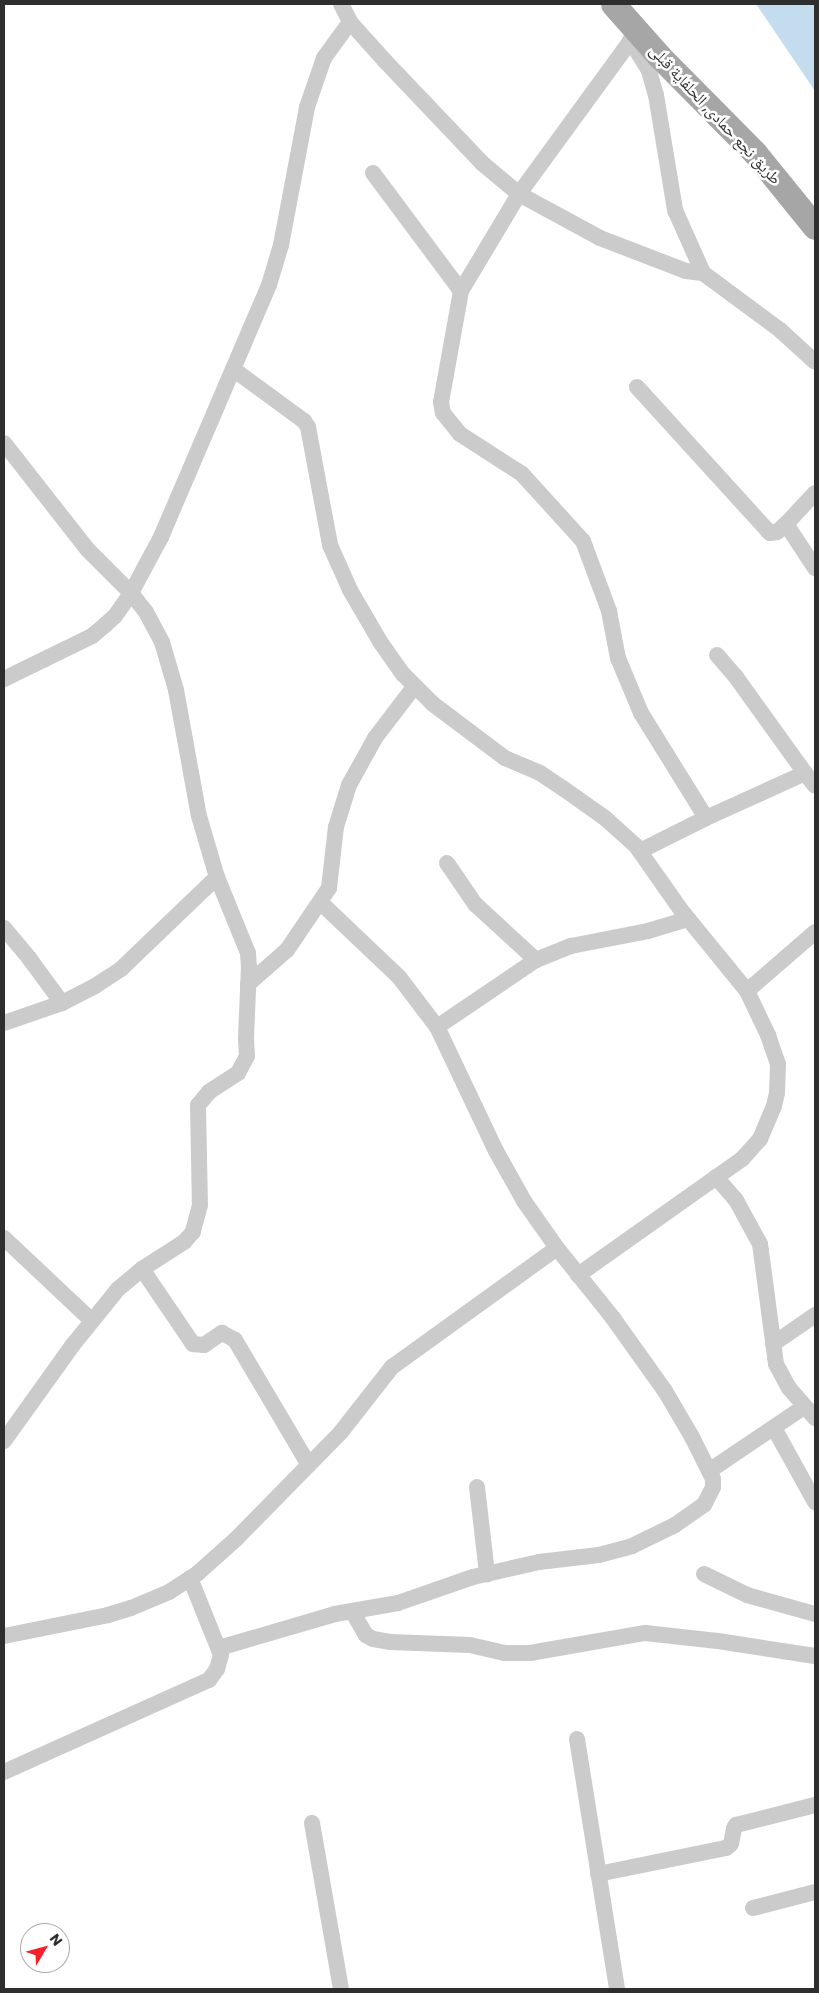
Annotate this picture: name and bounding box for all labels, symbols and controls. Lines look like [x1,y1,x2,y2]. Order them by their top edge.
street label: طريق نجع حمادى, الحلفاية قبلى [645,41,785,189]
north arrow [20,1923,70,1973]
text: N [45,1929,67,1950]

